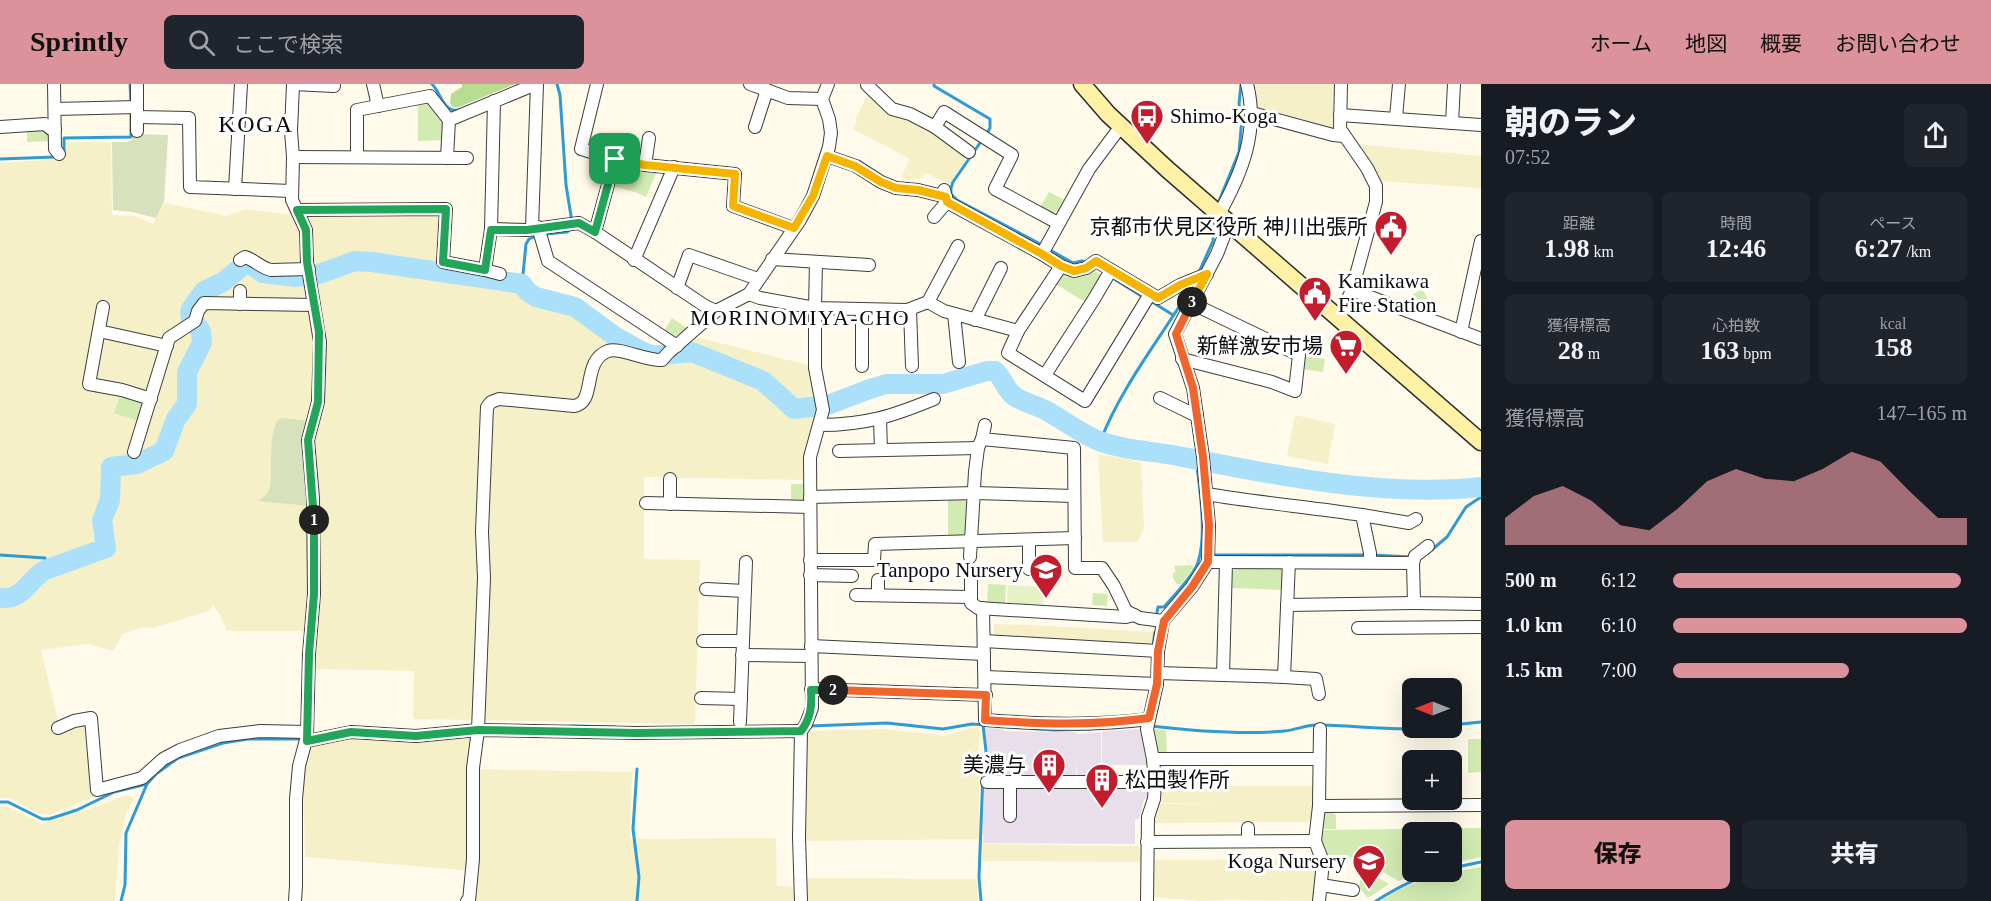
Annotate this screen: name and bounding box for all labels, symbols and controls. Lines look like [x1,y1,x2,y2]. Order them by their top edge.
search box [164,15,584,69]
text: Sprintly [30,26,128,57]
icon: search [185,26,218,59]
text: ここで検索 [233,32,343,57]
text: ホーム [1590,32,1652,56]
text: 地図 [1685,32,1727,56]
text: 概要 [1760,32,1802,56]
text: お問い合わせ [1835,32,1961,56]
bus stop icon: Shimo-Koga [1129,98,1165,145]
place label: Shimo-Koga [1170,104,1278,128]
button: share [1904,104,1967,167]
text: 朝のラン [1505,105,1637,141]
district label: KOGA [218,111,294,137]
pin [589,133,640,184]
icon: arrive [598,142,631,175]
text: 07:52 [1505,146,1551,168]
public building icon: 京都市伏見区役所 神川出張所 [1373,209,1409,256]
place label: 京都市伏見区役所 神川出張所 [1090,215,1368,239]
text: 距離 [1563,215,1595,232]
text: 時間 [1720,215,1752,232]
text: ペース [1869,215,1917,232]
text: 1.98 [1544,234,1590,263]
text: 12:46 [1706,234,1766,263]
text: 6:27 [1855,234,1902,263]
text: km [1590,243,1614,260]
text: /km [1902,243,1931,260]
place label: Kamikawa Fire Station [1338,269,1437,317]
public building icon: Kamikawa Fire Station [1297,275,1333,322]
pin: 3 [1177,287,1207,317]
text: 3 [1188,293,1196,310]
district label: MORINOMIYA-CHO [690,305,910,330]
text: kcal [1880,315,1906,332]
text: 獲得標高 [1547,317,1611,334]
text: 心拍数 [1712,317,1760,334]
supermarket icon: 新鮮激安市場 [1328,328,1364,375]
text: 158 [1874,333,1913,362]
place label: 新鮮激安市場 [1197,334,1323,358]
text: 28 [1558,336,1584,365]
text: 163 [1700,336,1739,365]
text: m [1584,345,1600,362]
text: bpm [1739,345,1772,362]
text: 147–165 m [1876,402,1967,424]
text: 獲得標高 [1505,407,1585,429]
pin: 1 [299,505,329,535]
text: 1 [310,511,318,528]
school or university icon: Tanpopo Nursery [1028,552,1064,599]
place label: Tanpopo Nursery [877,558,1023,582]
text: 500 m [1505,569,1557,591]
text: 6:12 [1601,569,1637,591]
text: 1.0 km [1505,614,1563,636]
text: 6:10 [1601,614,1637,636]
text: 1.5 km [1505,659,1563,681]
text: 7:00 [1601,659,1637,681]
pin: 2 [818,675,848,705]
north arrow [1402,678,1462,738]
map controls [1402,678,1462,882]
text: 2 [829,681,837,698]
building icon: 美濃与 [1031,747,1067,794]
button: + [1402,750,1462,810]
place label: 美濃与 [963,753,1026,777]
building icon: 松田製作所 [1084,762,1120,809]
place label: 松田製作所 [1125,768,1230,792]
button: 保存 [1505,820,1730,889]
button: 共有 [1742,820,1967,889]
button: − [1402,822,1462,882]
school or university icon: Koga Nursery [1351,843,1387,890]
place label: Koga Nursery [1228,849,1346,873]

